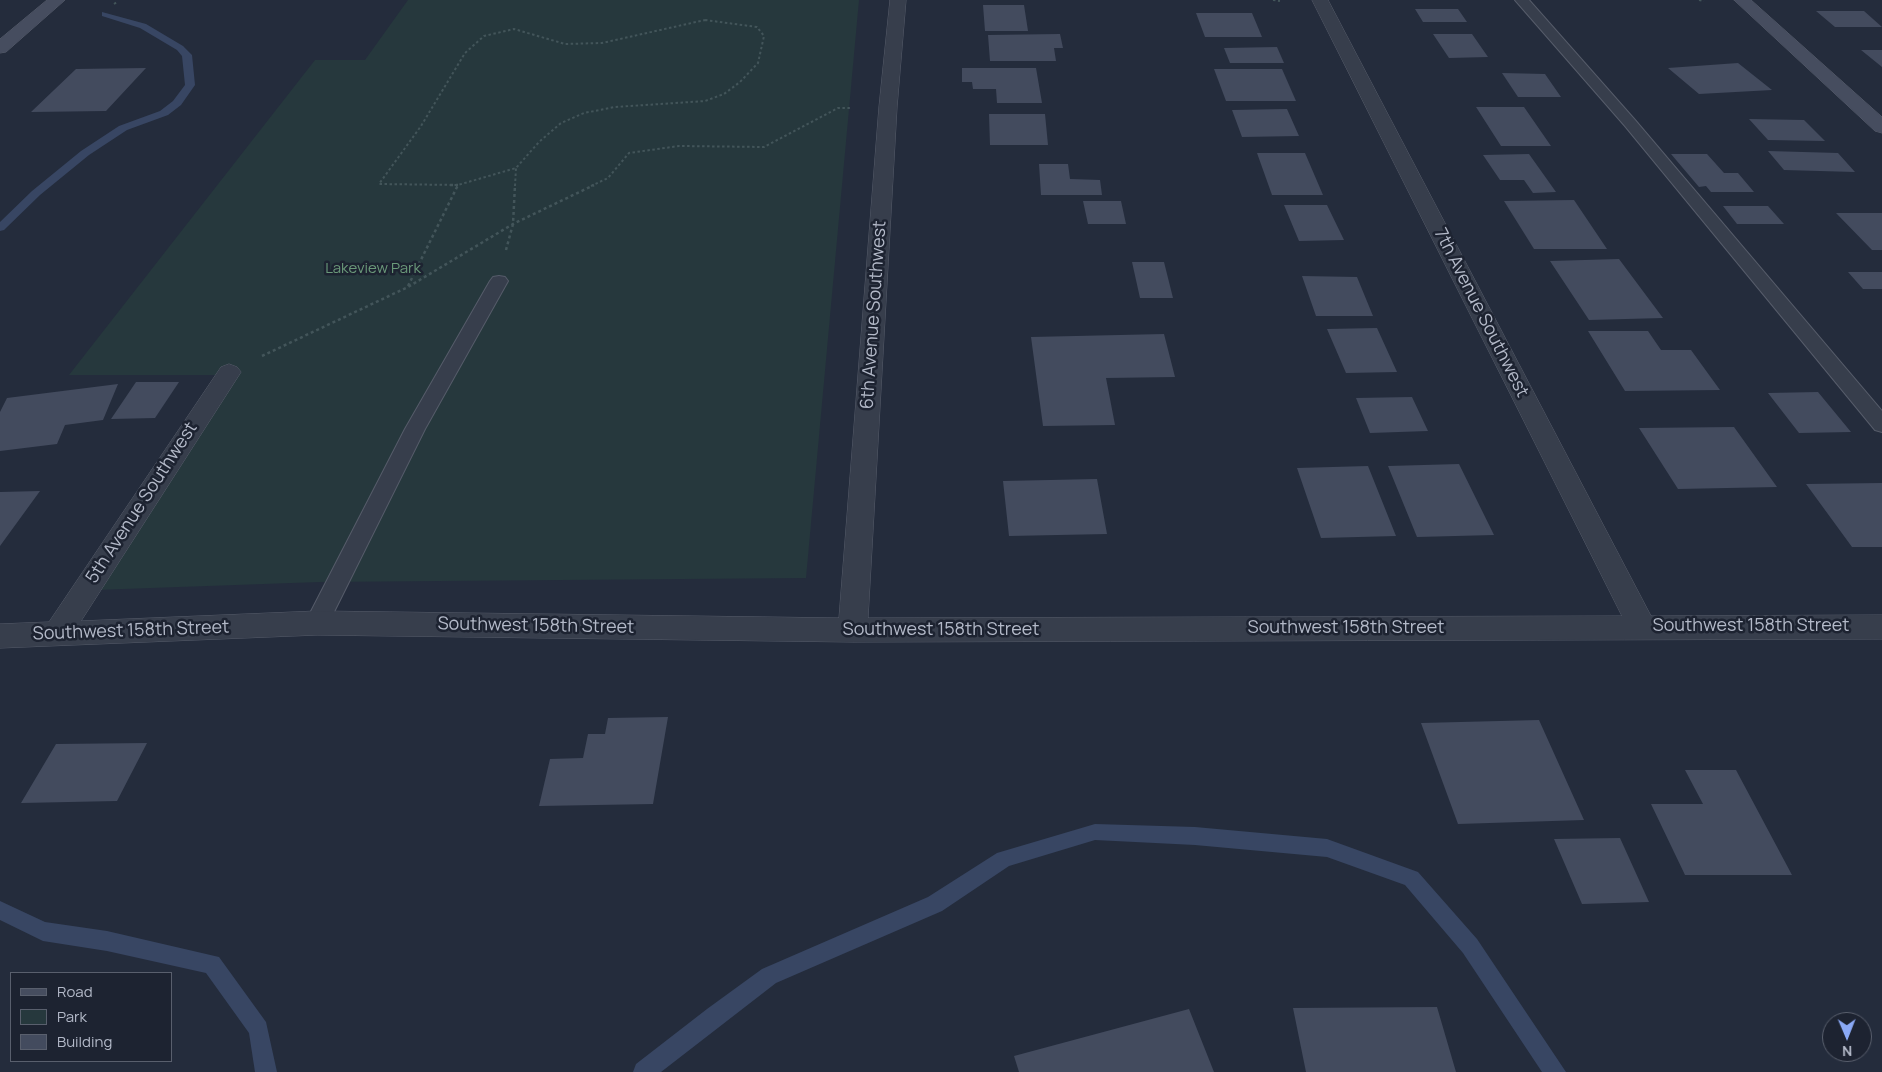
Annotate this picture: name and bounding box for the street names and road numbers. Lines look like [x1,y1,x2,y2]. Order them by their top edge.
street label: 6th Avenue Southwest [857,220,891,410]
street label: 7th Avenue Southwest [1429,225,1533,401]
street label: 5th Avenue Southwest [82,418,202,588]
street label: Southwest 158th Street [437,613,635,639]
street label: Southwest 158th Street [1653,615,1849,637]
street label: Southwest 158th Street [32,617,230,645]
street label: Southwest 158th Street [1248,617,1444,639]
street label: Southwest 158th Street [843,619,1039,641]

